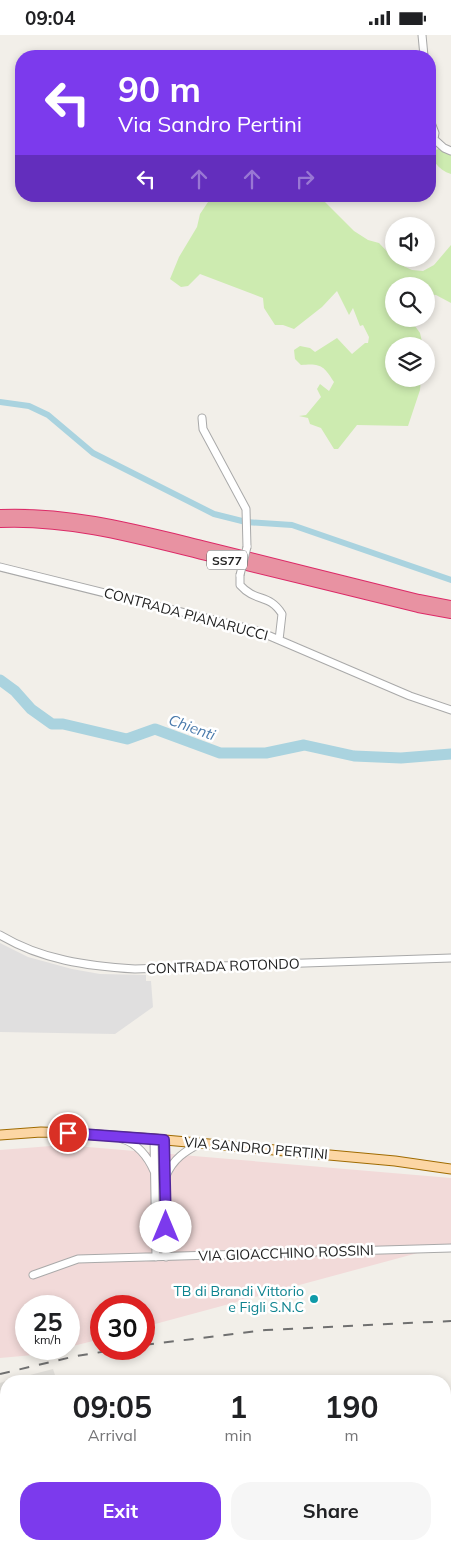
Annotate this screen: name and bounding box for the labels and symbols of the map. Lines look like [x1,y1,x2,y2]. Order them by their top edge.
road number: SS77 [207,551,247,569]
street label: CONTRADA PIANARUCCI [102,583,270,645]
water label: Chienti [166,710,218,744]
street label: CONTRADA ROTONDO [146,954,300,978]
pin [47,1112,89,1154]
street label: VIA SANDRO PERTINI [183,1133,329,1163]
position arrow [139,1200,191,1252]
street label: VIA GIOACCHINO ROSSINI [198,1241,374,1265]
place label: TB di Brandi Vittorio e Figli S.N.C [173,1282,304,1316]
marker: TB di Brandi Vittorio e Figli S.N.C [308,1293,320,1305]
speed limit sign: 30 [90,1295,155,1360]

